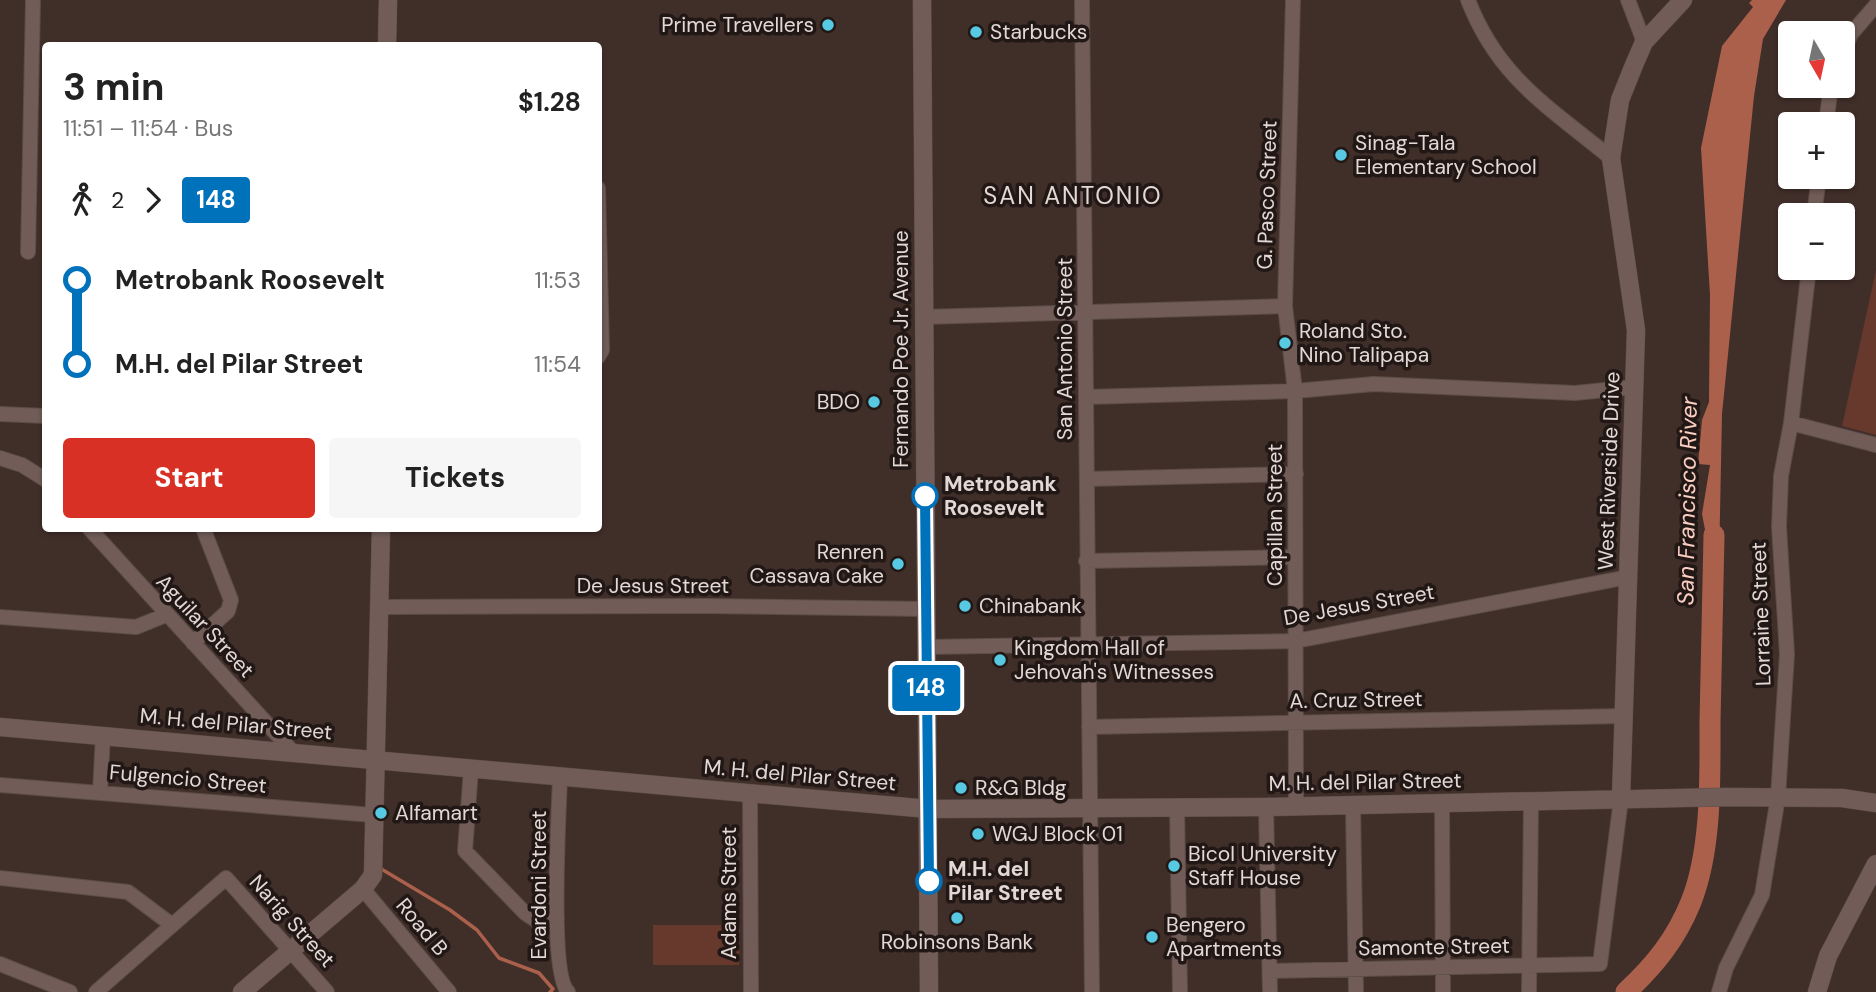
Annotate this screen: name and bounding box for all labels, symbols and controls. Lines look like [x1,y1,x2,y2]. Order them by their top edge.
place label: Prime Travellers [661,11,814,39]
marker: Prime Travellers [820,17,836,33]
place label: Starbucks [990,18,1087,46]
north arrow [1778,21,1855,98]
map controls [1778,21,1855,280]
marker: Starbucks [968,24,984,40]
text: 3 min [63,62,164,112]
text: $1.28 [518,85,581,119]
button: + [1778,112,1855,189]
text: 11:51 – 11:54 · Bus [63,113,233,143]
street label: G. Pasco Street [1250,120,1284,270]
place label: Sinag-Tala Elementary School [1355,129,1537,181]
marker: Sinag-Tala Elementary School [1333,147,1349,163]
district label: SAN ANTONIO [983,180,1163,211]
icon: walk [63,181,101,219]
icon: forward [134,181,172,219]
text: 148 [196,184,236,215]
text: 2 [111,185,124,215]
button: − [1778,203,1855,280]
street label: Fernando Poe Jr. Avenue [887,230,915,468]
street label: San Antonio Street [1051,258,1079,440]
text: Metrobank Roosevelt [115,263,385,297]
text: 11:53 [534,265,581,295]
place label: Roland Sto. Nino Talipapa [1299,317,1429,369]
marker: Roland Sto. Nino Talipapa [1277,335,1293,351]
text: M.H. del Pilar Street [115,347,363,381]
text: 11:54 [534,349,581,379]
street label: West Riverside Drive [1592,371,1626,571]
place label: BDO [817,388,860,416]
marker: BDO [866,394,882,410]
water label: San Francisco River [1670,395,1704,606]
button: Start [63,438,315,518]
button: Tickets [329,438,581,518]
street label: Capillan Street [1261,444,1289,586]
place label: Metrobank Roosevelt [944,470,1057,522]
marker: Metrobank Roosevelt [912,483,938,509]
place label: Renren Cassava Cake [750,538,884,590]
street label: Lorraine Street [1744,541,1778,687]
marker: Renren Cassava Cake [890,556,906,572]
street label: Aguilar Street [150,568,260,684]
street label: De Jesus Street [577,572,729,600]
street label: De Jesus Street [1281,578,1437,632]
place label: Chinabank [979,592,1082,620]
marker: Chinabank [957,598,973,614]
place label: Kingdom Hall of Jehovah's Witnesses [1014,634,1214,686]
marker: Kingdom Hall of Jehovah's Witnesses [992,652,1008,668]
line badge: 148 [886,665,966,711]
text: 148 [906,672,946,703]
street label: A. Cruz Street [1289,685,1423,715]
street label: M. H. del Pilar Street [139,702,333,746]
street label: M. H. del Pilar Street [703,753,897,797]
street label: Fulgencio Street [108,758,268,800]
street label: M. H. del Pilar Street [1268,766,1462,798]
place label: R&G Bldg [975,774,1067,802]
marker: R&G Bldg [953,780,969,796]
place label: Alfamart [395,799,478,827]
marker: Alfamart [373,805,389,821]
street label: Evardoni Street [525,810,553,960]
place label: WGJ Block 01 [992,820,1123,848]
marker: WGJ Block 01 [970,826,986,842]
street label: Adams Street [715,827,743,959]
place label: Bicol University Staff House [1188,840,1337,892]
place label: M.H. del Pilar Street [948,855,1063,907]
marker: Bicol University Staff House [1166,858,1182,874]
marker: M.H. del Pilar Street [916,868,942,894]
street label: Narig Street [243,869,341,973]
street label: Road B [390,892,454,962]
marker: Robinsons Bank [949,910,965,926]
place label: Bengero Apartments [1166,911,1282,963]
place label: Robinsons Bank [881,928,1034,956]
marker: Bengero Apartments [1144,929,1160,945]
street label: Samonte Street [1358,932,1510,962]

